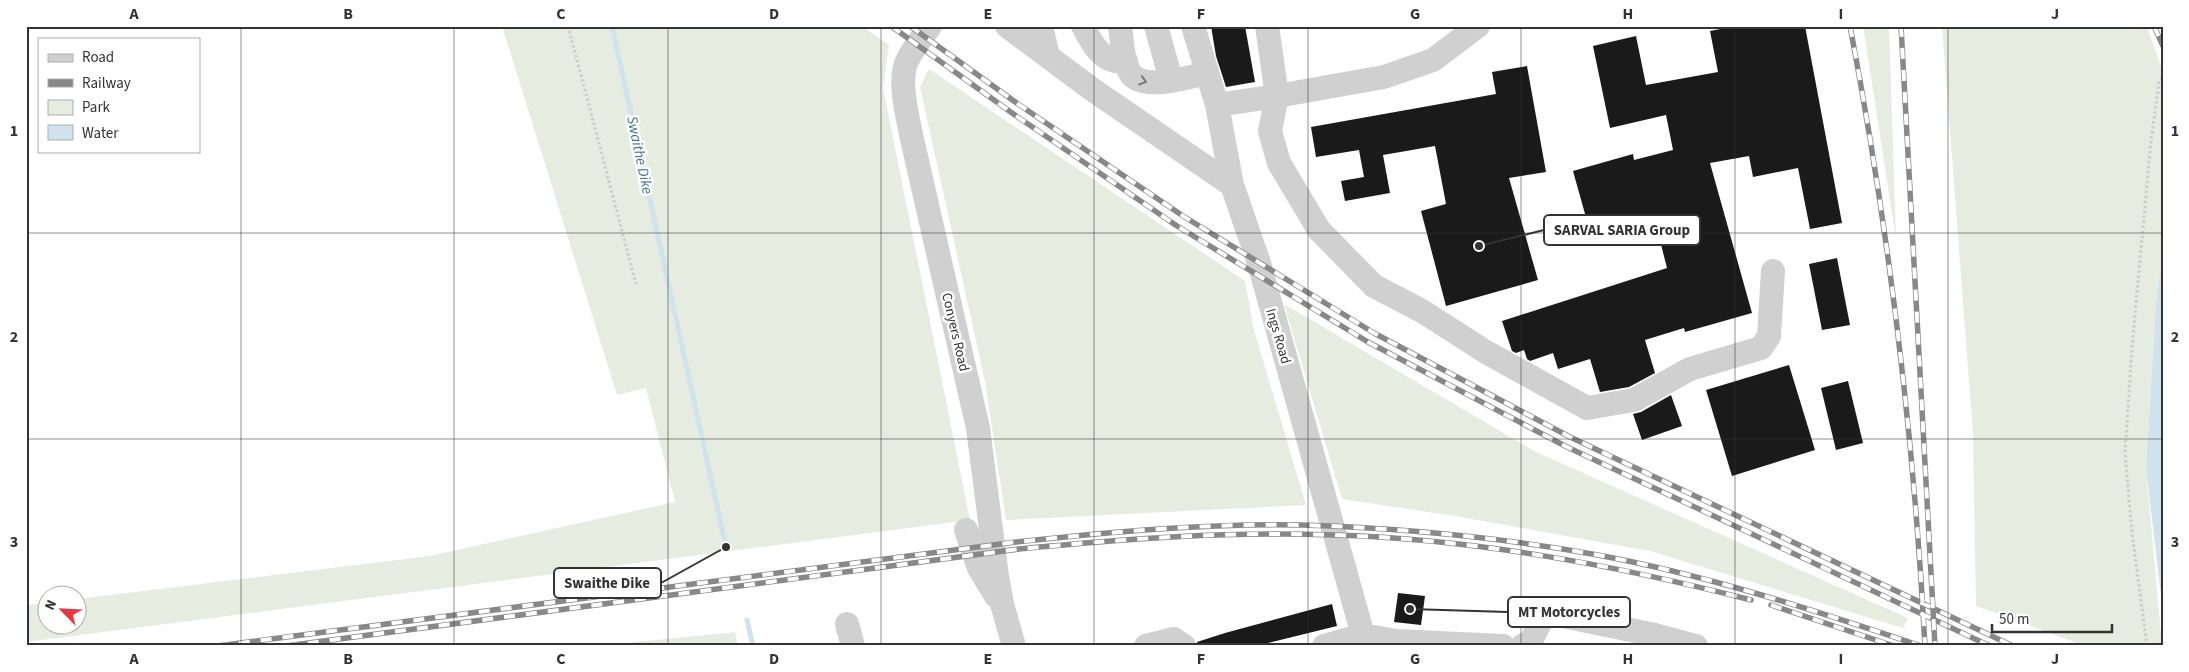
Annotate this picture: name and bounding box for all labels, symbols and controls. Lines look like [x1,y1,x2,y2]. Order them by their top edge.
text: A [128,3,139,25]
text: B [343,3,353,25]
text: C [556,3,566,25]
text: D [769,3,779,25]
text: E [984,3,992,25]
text: F [1197,3,1205,25]
text: G [1410,3,1420,25]
text: H [1623,3,1633,25]
text: I [1839,3,1843,25]
text: J [2051,3,2059,25]
legend [38,38,200,152]
text: Road [82,47,114,68]
text: Railway [82,73,131,94]
one-way arrow [1138,75,1146,85]
text: Park [82,97,111,118]
water label: Swaithe Dike [621,114,658,196]
text: 1 [10,120,18,142]
text: 1 [2171,120,2179,142]
text: Water [82,123,119,144]
callout: SARVAL SARIA Group [1544,215,1700,245]
text: SARVAL SARIA Group [1554,220,1691,241]
street label: Conyers Road [936,291,974,374]
street label: Ings Road [1261,306,1296,366]
text: 2 [10,326,18,348]
text: 2 [2171,326,2179,348]
text: 3 [10,531,18,553]
text: 3 [2171,531,2179,553]
callout: Swaithe Dike [554,568,661,598]
text: Swaithe Dike [564,573,650,594]
north arrow [38,584,88,634]
text: N [40,597,62,613]
callout: MT Motorcycles [1508,597,1630,627]
text: MT Motorcycles [1518,602,1620,623]
scale bar [1992,602,2112,634]
text: 50 m [1999,609,2029,630]
text: A [128,648,139,670]
text: B [343,648,353,670]
text: C [556,648,566,670]
text: D [769,648,779,670]
text: E [984,648,992,670]
text: F [1197,648,1205,670]
text: G [1410,648,1420,670]
text: H [1623,648,1633,670]
text: I [1839,648,1843,670]
text: J [2051,648,2059,670]

